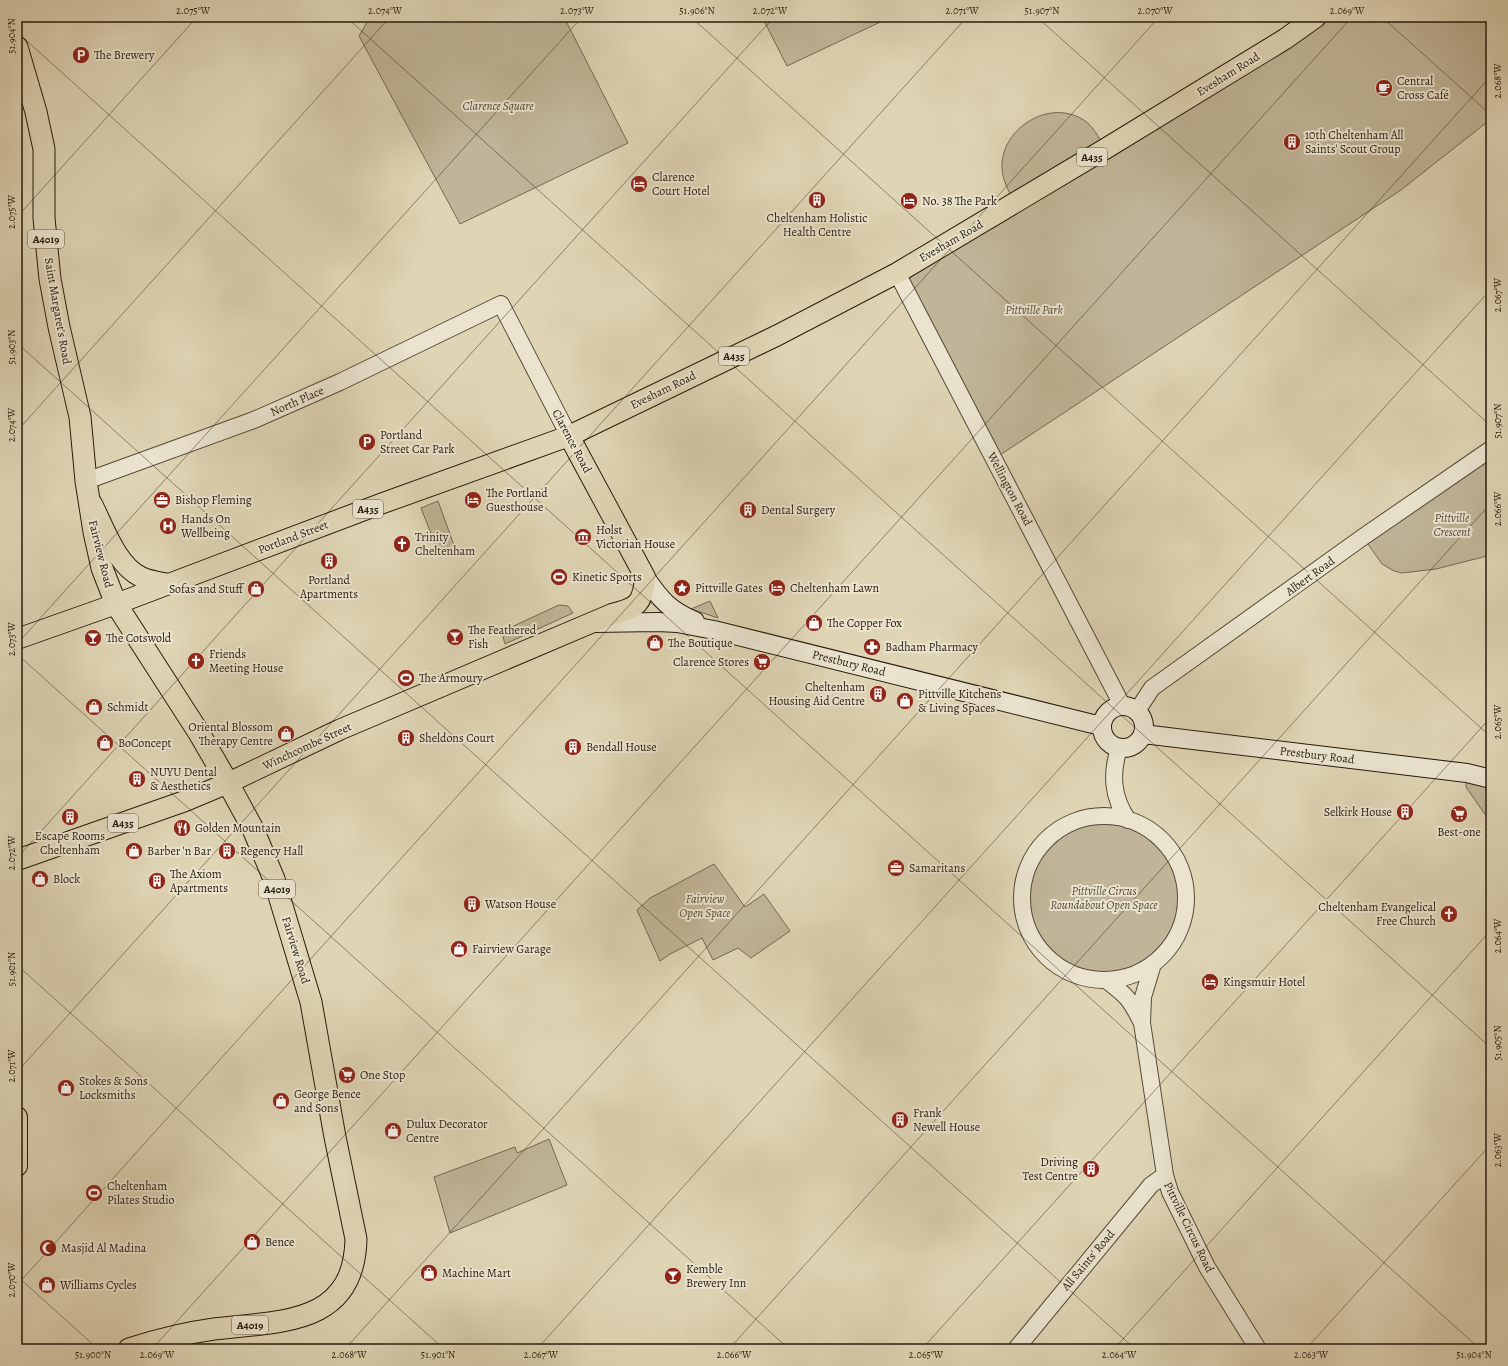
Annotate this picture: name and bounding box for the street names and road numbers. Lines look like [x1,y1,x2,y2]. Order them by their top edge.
street label: Evesham Road [1193,48,1263,100]
road number: A435 [1077,148,1107,166]
street label: Evesham Road [916,216,986,266]
road number: A4019 [28,230,64,248]
street label: Saint Margaret's Road [41,257,75,366]
road number: A435 [719,347,749,365]
street label: Evesham Road [627,367,699,413]
street label: North Place [268,382,326,420]
street label: Clarence Road [548,406,596,476]
street label: Wellington Road [983,448,1036,529]
road number: A435 [353,500,383,518]
street label: Portland Street [256,516,330,558]
street label: Fairview Road [85,518,117,590]
street label: Albert Road [1281,552,1338,600]
street label: Prestbury Road [811,646,888,680]
street label: Winchcombe Street [259,718,354,774]
street label: Prestbury Road [1279,742,1356,768]
road number: A435 [108,814,138,832]
road number: A4019 [259,880,295,898]
street label: Fairview Road [278,915,314,986]
street label: Pittville Circus Road [1160,1179,1218,1276]
street label: All Saints' Road [1057,1226,1118,1295]
road number: A4019 [232,1316,268,1334]

